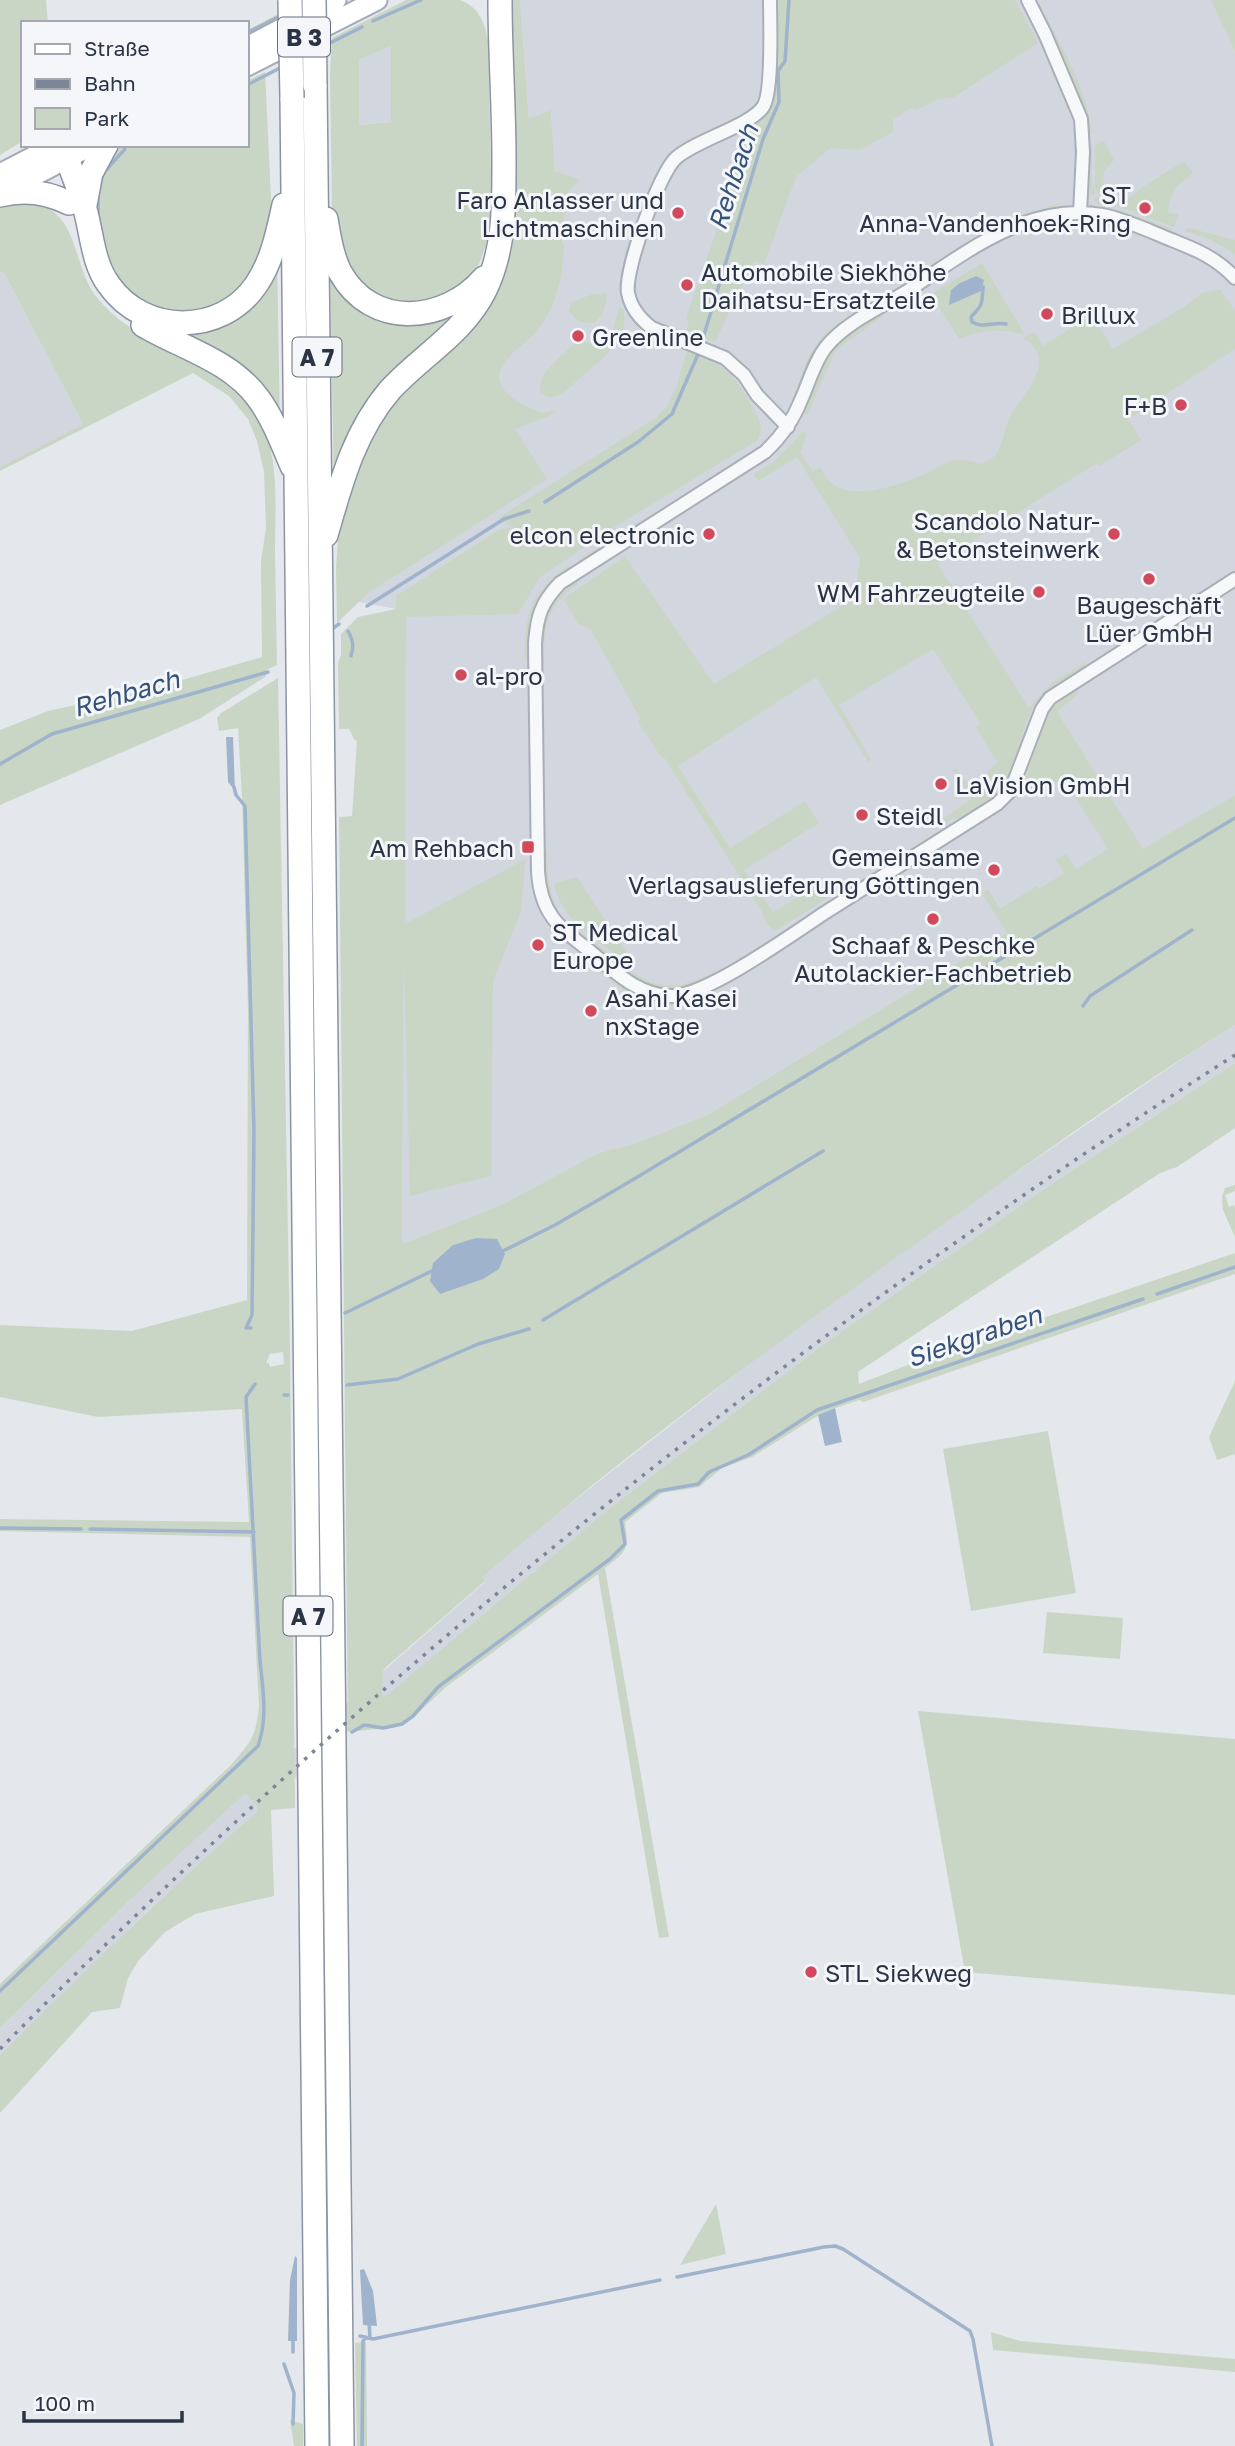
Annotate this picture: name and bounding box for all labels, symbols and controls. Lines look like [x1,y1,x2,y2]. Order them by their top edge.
road number: B 3 [278,18,330,56]
legend [21,21,248,147]
text: Straße [84,35,150,61]
text: Bahn [84,70,136,96]
text: Park [84,105,130,131]
water label: Rehbach [701,119,765,234]
place label: ST Anna-Vandenhoek-Ring [859,180,1131,237]
place label: Faro Anlasser und Lichtmaschinen [456,185,664,242]
marker: ST Anna-Vandenhoek-Ring [1137,200,1153,216]
marker: Faro Anlasser und Lichtmaschinen [670,205,686,221]
place label: Automobile Siekhöhe Daihatsu-Ersatzteile [701,257,946,314]
marker: Automobile Siekhöhe Daihatsu-Ersatzteile [679,277,695,293]
place label: Brillux [1061,300,1136,329]
marker: Brillux [1039,306,1055,322]
place label: Greenline [592,322,703,351]
marker: Greenline [570,328,586,344]
road number: A 7 [292,338,342,376]
place label: F+B [1123,391,1167,420]
marker: F+B [1173,397,1189,413]
place label: Scandolo Natur- & Betonsteinwerk [896,506,1100,563]
place label: elcon electronic [510,520,695,549]
marker: elcon electronic [701,526,717,542]
marker: Scandolo Natur- & Betonsteinwerk [1106,526,1122,542]
marker: Baugeschäft Lüer GmbH [1141,571,1157,587]
place label: WM Fahrzeugteile [817,578,1025,607]
marker: WM Fahrzeugteile [1031,584,1047,600]
place label: Baugeschäft Lüer GmbH [1076,590,1222,647]
place label: al-pro [475,661,543,690]
water label: Rehbach [69,663,184,723]
marker: al-pro [453,667,469,683]
place label: LaVision GmbH [955,770,1130,799]
marker: LaVision GmbH [933,776,949,792]
place label: Steidl [876,801,943,830]
marker: Steidl [854,807,870,823]
place label: Am Rehbach [370,833,514,862]
marker: Am Rehbach [520,839,536,855]
place label: Gemeinsame Verlagsauslieferung Göttingen [628,842,980,899]
marker: Gemeinsame Verlagsauslieferung Göttingen [986,862,1002,878]
marker: Schaaf & Peschke Autolackier-Fachbetrieb [925,911,941,927]
place label: ST Medical Europe [552,917,678,974]
place label: Schaaf & Peschke Autolackier-Fachbetrieb [794,930,1072,987]
marker: ST Medical Europe [530,937,546,953]
place label: Asahi Kasei nxStage [605,983,737,1040]
marker: Asahi Kasei nxStage [583,1003,599,1019]
water label: Siekgraben [903,1298,1046,1374]
road number: A 7 [284,1596,332,1636]
place label: STL Siekweg [825,1958,972,1987]
marker: STL Siekweg [803,1964,819,1980]
scale bar [24,2380,182,2424]
text: 100 m [35,2390,95,2416]

